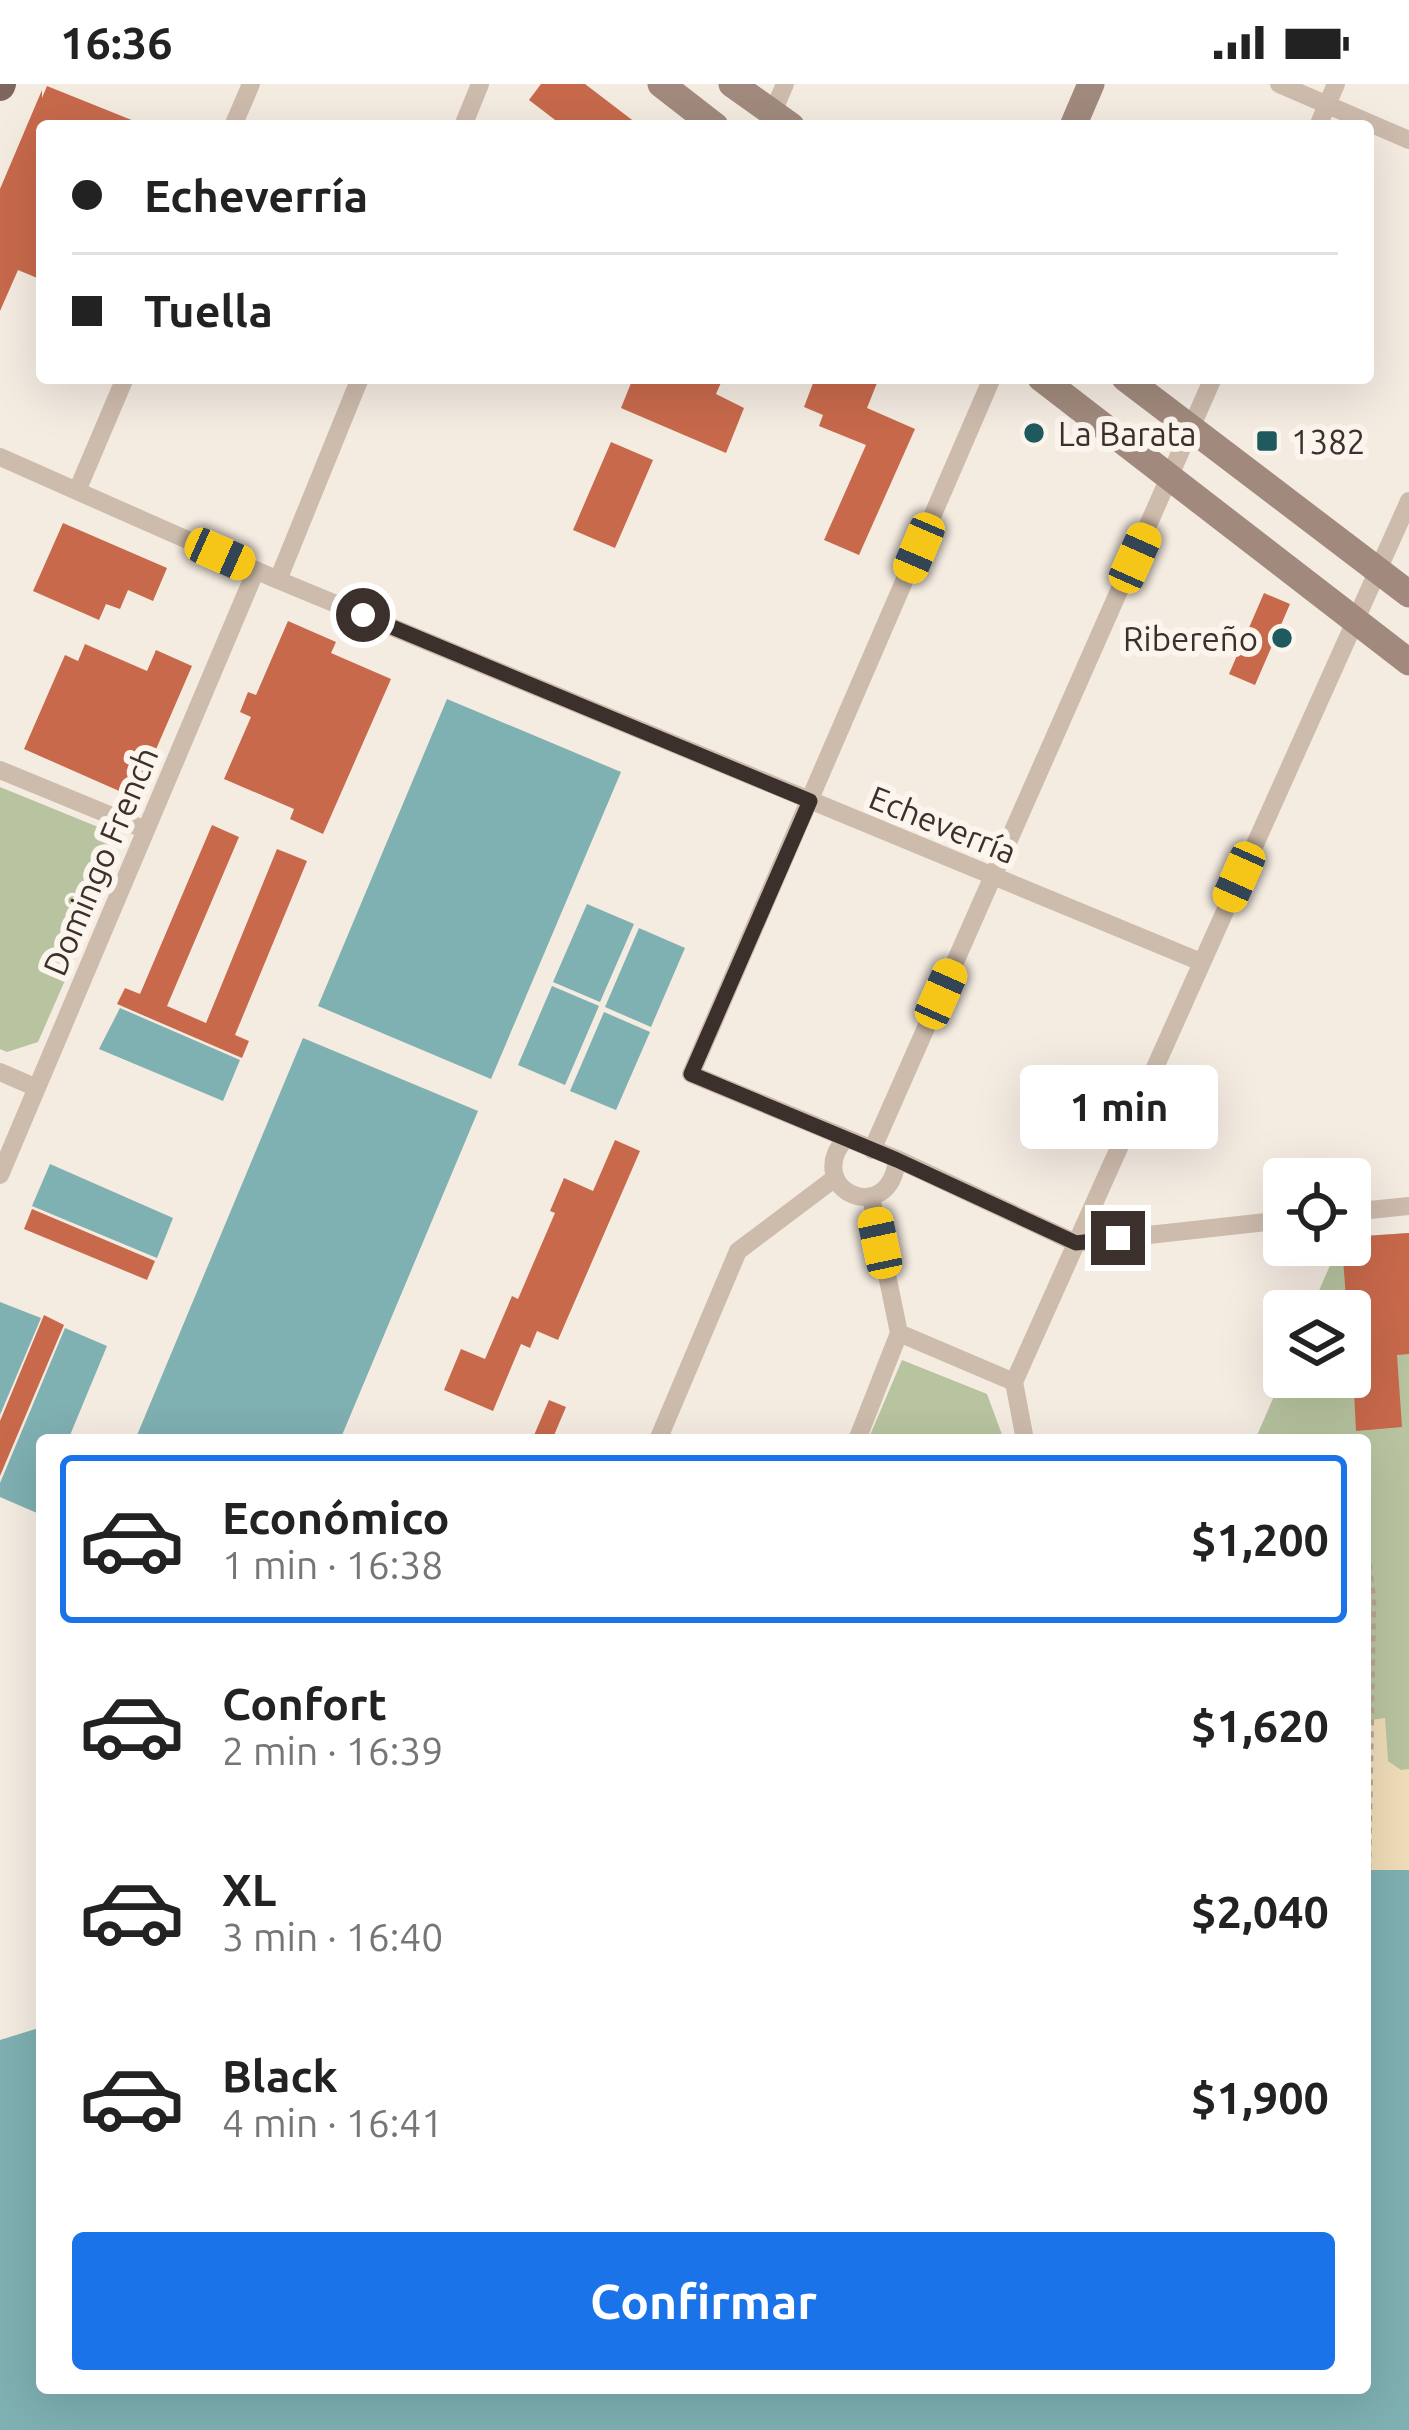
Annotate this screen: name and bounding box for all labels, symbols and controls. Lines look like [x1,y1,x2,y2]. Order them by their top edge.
text: 16:36 [60,17,173,68]
text: Echeverría [144,170,368,221]
text: Tuella [144,285,273,336]
place label: La Barata [1058,415,1197,452]
marker: La Barata [1021,420,1047,446]
place label: 1382 [1291,423,1365,460]
marker: 1382 [1254,428,1280,454]
car [888,508,950,588]
car [1104,518,1166,598]
car [180,523,260,585]
route start [336,588,390,642]
place label: Ribereño [1123,620,1258,657]
marker: Ribereño [1269,625,1295,651]
street label: Domingo French [35,741,165,981]
street label: Echeverría [864,778,1022,870]
car [1208,837,1270,917]
car [910,954,972,1034]
callout: 1 min [1019,1064,1217,1148]
text: 1 min [1070,1085,1168,1128]
map controls [1263,1158,1371,1398]
button: locate [1263,1158,1371,1266]
car [855,1204,905,1282]
route end [1091,1211,1145,1265]
button: layers [1263,1290,1371,1398]
icon: car [78,1485,186,1593]
text: Económico [222,1492,450,1543]
text: $1,200 [1191,1514,1329,1565]
text: 1 min · 16:38 [222,1543,443,1586]
icon: car [78,1671,186,1779]
text: Confort [222,1678,387,1729]
text: $1,620 [1191,1700,1329,1751]
text: 2 min · 16:39 [222,1729,443,1772]
icon: car [78,1857,186,1965]
text: XL [222,1864,276,1915]
text: $2,040 [1191,1886,1329,1937]
text: 3 min · 16:40 [222,1915,443,1958]
icon: car [78,2043,186,2151]
text: Black [222,2050,338,2101]
text: $1,900 [1191,2072,1329,2123]
text: 4 min · 16:41 [222,2101,443,2144]
button: Confirmar [72,2232,1335,2370]

